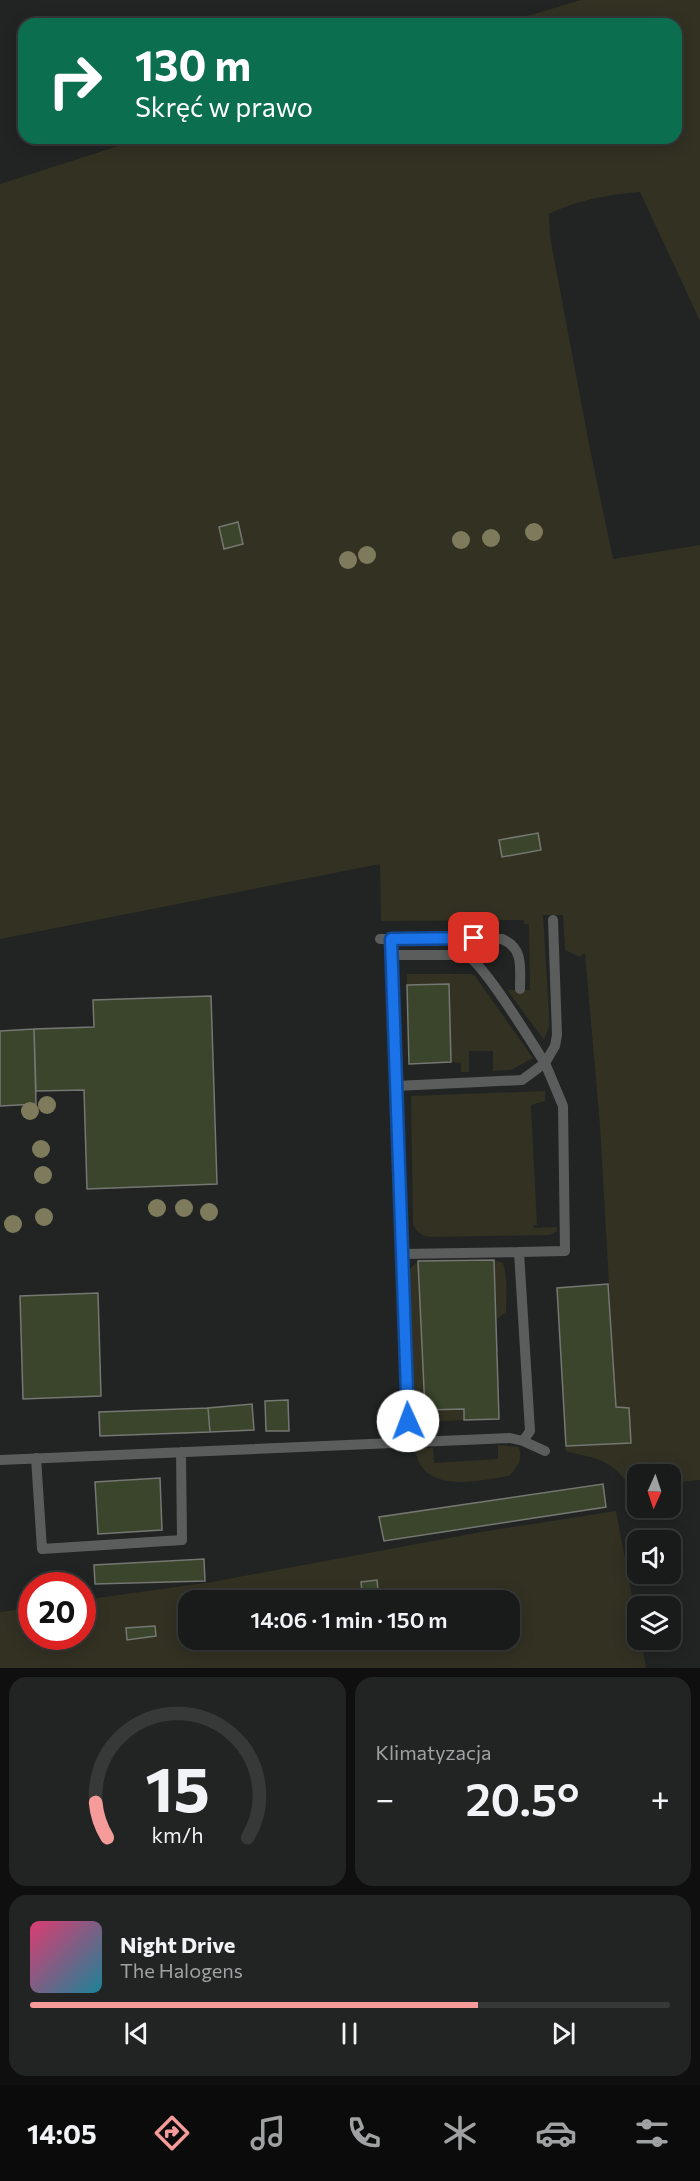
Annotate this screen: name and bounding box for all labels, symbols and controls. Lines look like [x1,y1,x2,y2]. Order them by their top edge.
text: 130 m [135,38,251,90]
icon: right [36,42,114,120]
text: Skręć w prawo [135,90,313,123]
pin [448,912,499,963]
icon: arrive [457,921,490,954]
position arrow [376,1389,440,1453]
north arrow [627,1464,681,1518]
map controls [627,1464,681,1650]
button: sound [627,1530,681,1584]
speed limit sign: 20 [18,1572,96,1650]
button: layers [627,1596,681,1650]
text: 14:06 · 1 min · 150 m [250,1606,448,1633]
text: Klimatyzacja [376,1740,491,1764]
text: 15 [145,1749,210,1825]
text: 20.5° [465,1770,579,1825]
text: − [376,1777,394,1818]
text: + [651,1777,670,1818]
text: km/h [151,1822,203,1848]
text: Night Drive [120,1931,235,1958]
text: The Halogens [120,1958,243,1982]
icon: previous [120,2017,153,2050]
icon: pause [333,2017,366,2050]
icon: next [547,2017,580,2050]
icon: directions [151,2112,193,2154]
icon: music [247,2112,289,2154]
icon: phone [343,2112,385,2154]
icon: climate [439,2112,481,2154]
icon: car [535,2112,577,2154]
icon: filters [631,2112,673,2154]
text: 14:05 [27,2117,97,2150]

